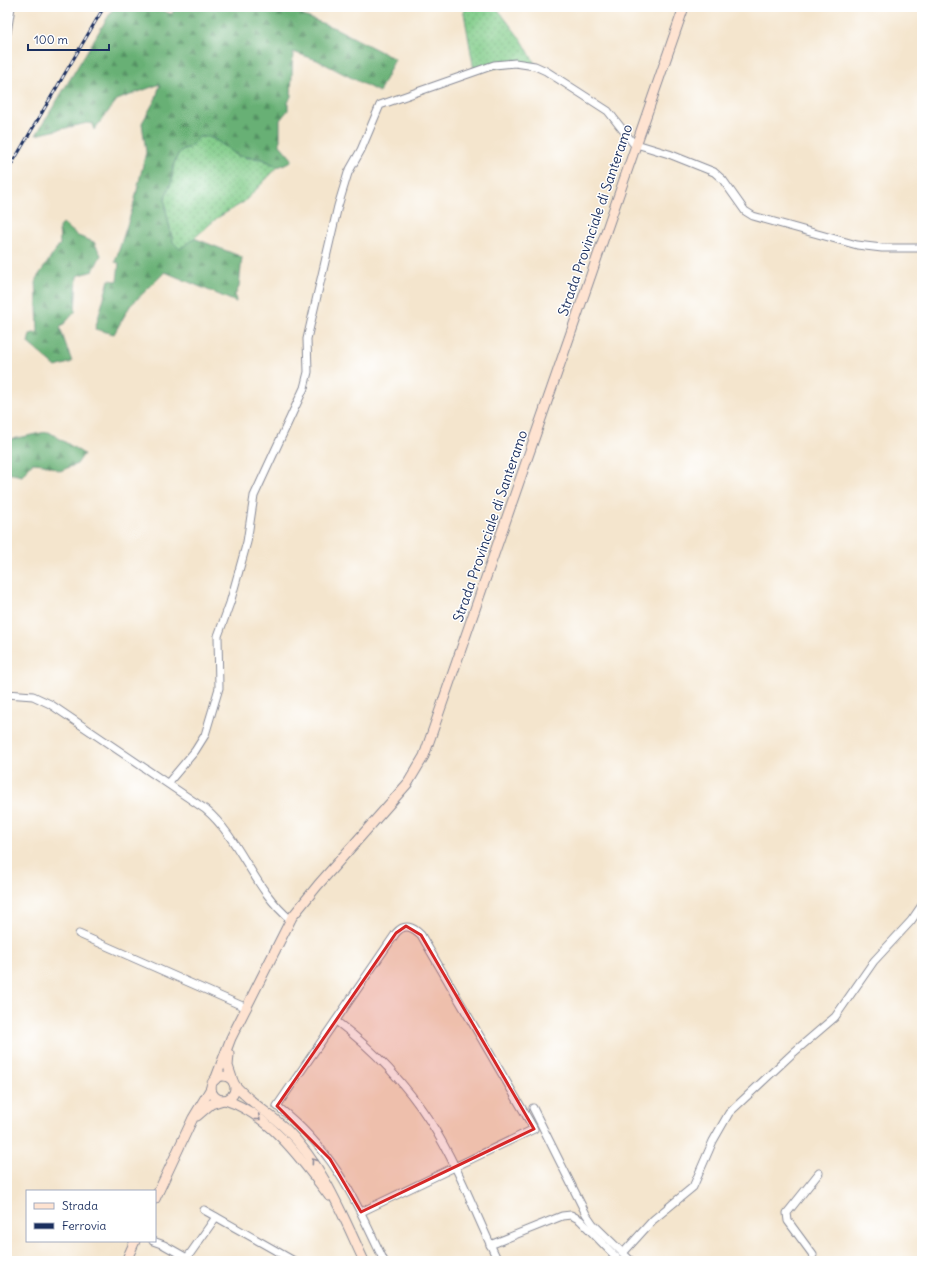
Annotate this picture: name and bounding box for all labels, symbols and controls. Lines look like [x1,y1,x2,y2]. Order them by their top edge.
scale bar [28,26,109,52]
text: 100 m [34,32,68,47]
street label: Strada Provinciale di Santeramo [554,122,636,318]
street label: Strada Provinciale di Santeramo [449,428,531,624]
one-way arrow [254,1114,261,1121]
one-way arrow [311,1158,318,1165]
legend [26,1190,156,1242]
text: Strada [62,1198,98,1213]
text: Ferrovia [62,1218,107,1233]

